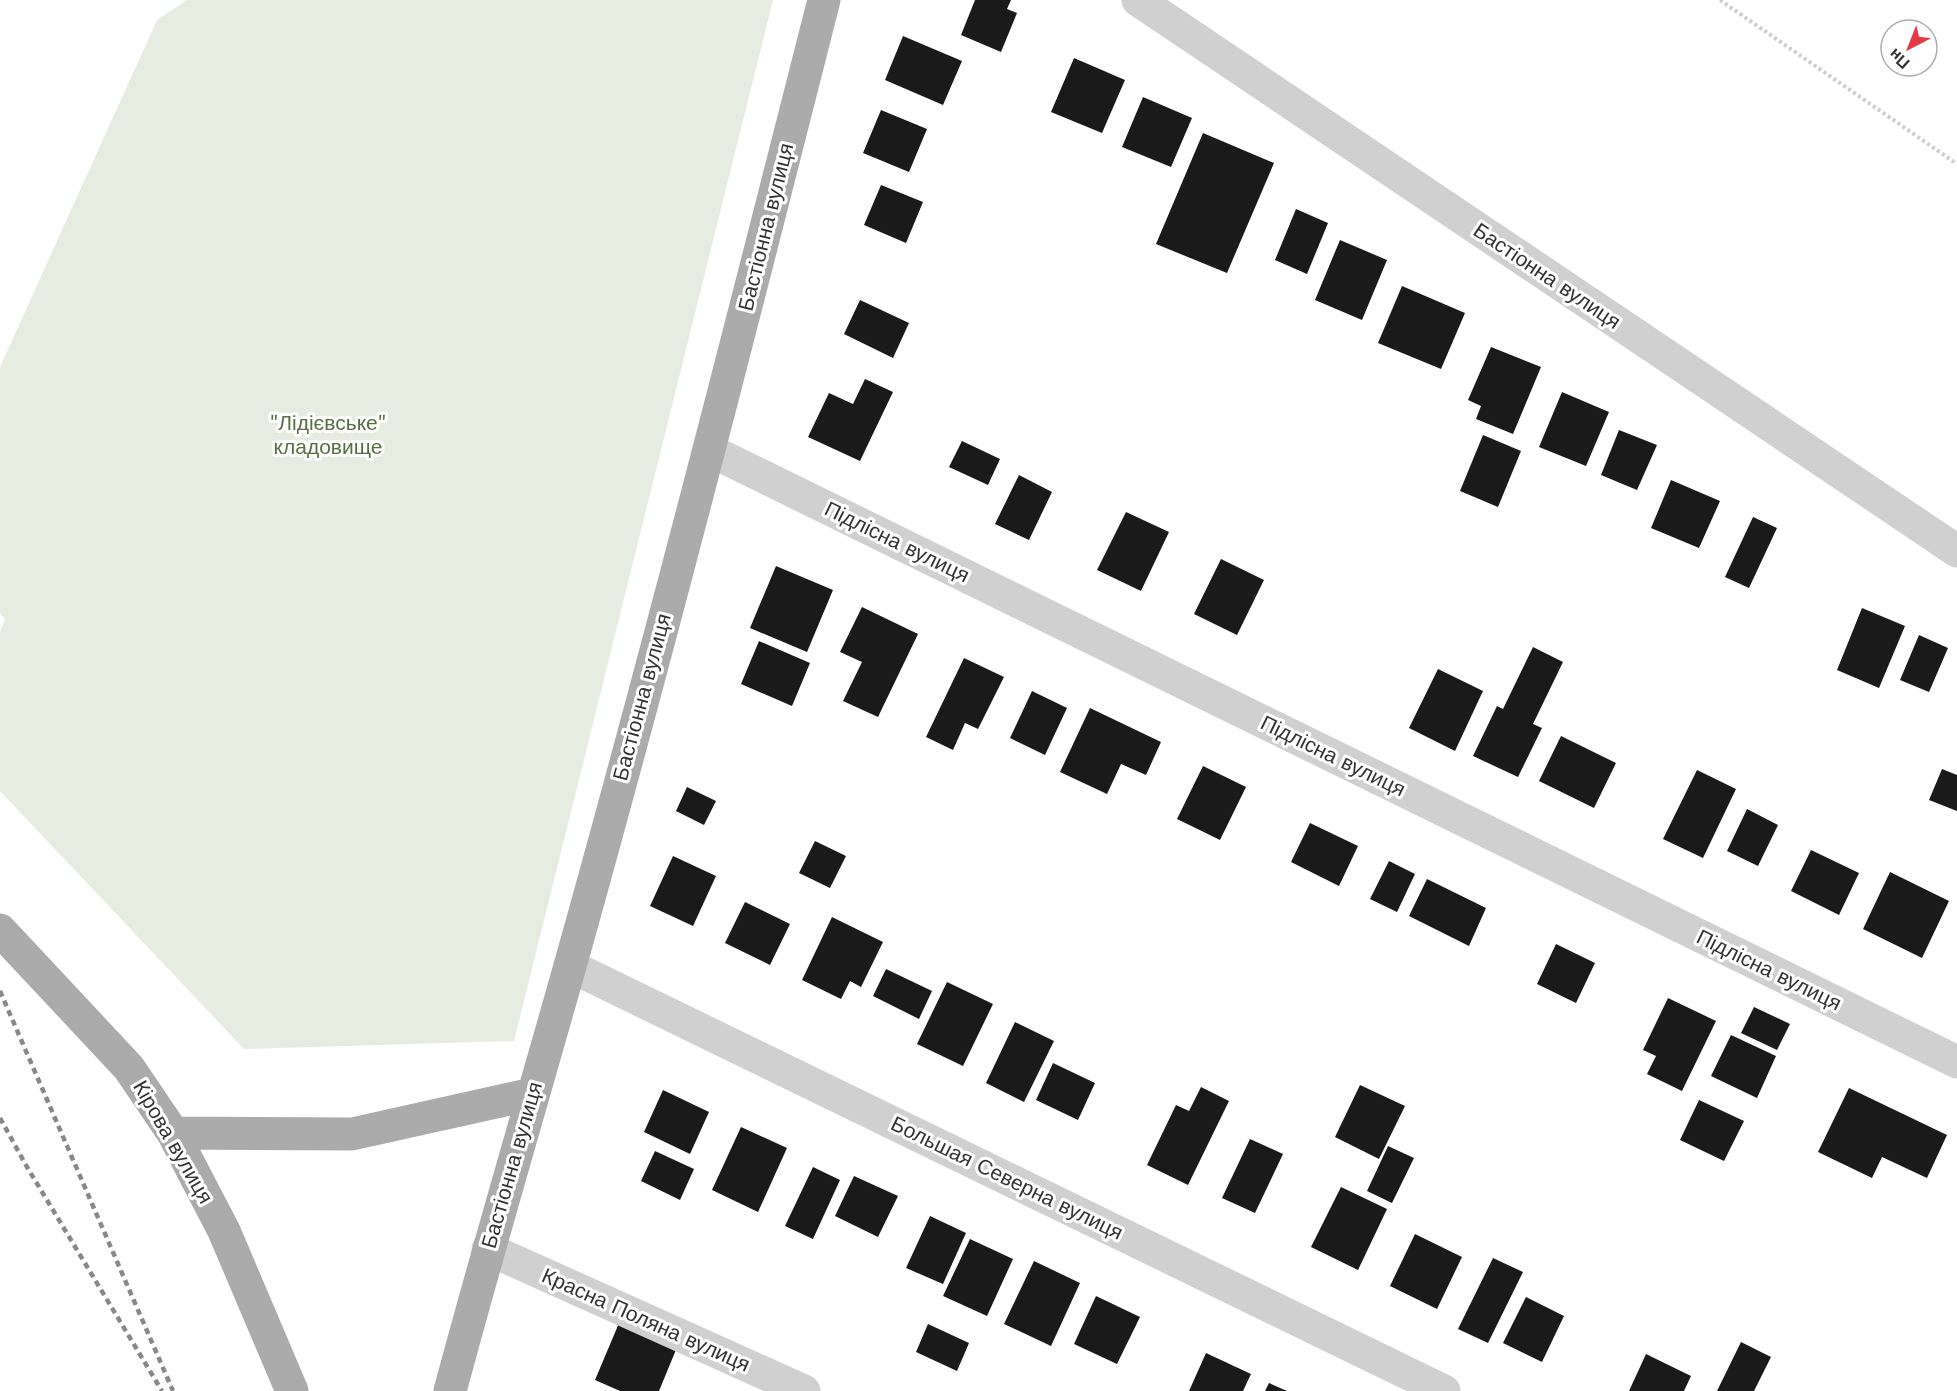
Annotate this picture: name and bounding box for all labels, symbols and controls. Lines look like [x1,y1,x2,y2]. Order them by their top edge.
north arrow [1879,18,1939,78]
text: Пн [1885,45,1914,73]
street label: Бастіонна вулиця [733,140,798,313]
street label: Бастіонна вулиця [1469,217,1626,334]
park label: "Лідієвське" кладовище [270,410,386,459]
street label: Підлісна вулиця [821,496,974,587]
street label: Бастіонна вулиця [607,611,676,783]
street label: Підлісна вулиця [1257,710,1410,801]
street label: Підлісна вулиця [1693,924,1846,1015]
street label: Кірова вулиця [128,1076,219,1208]
street label: Бастіонна вулиця [476,1079,547,1251]
street label: Большая Северна вулиця [887,1110,1127,1245]
street label: Красна Поляна вулиця [538,1262,754,1377]

